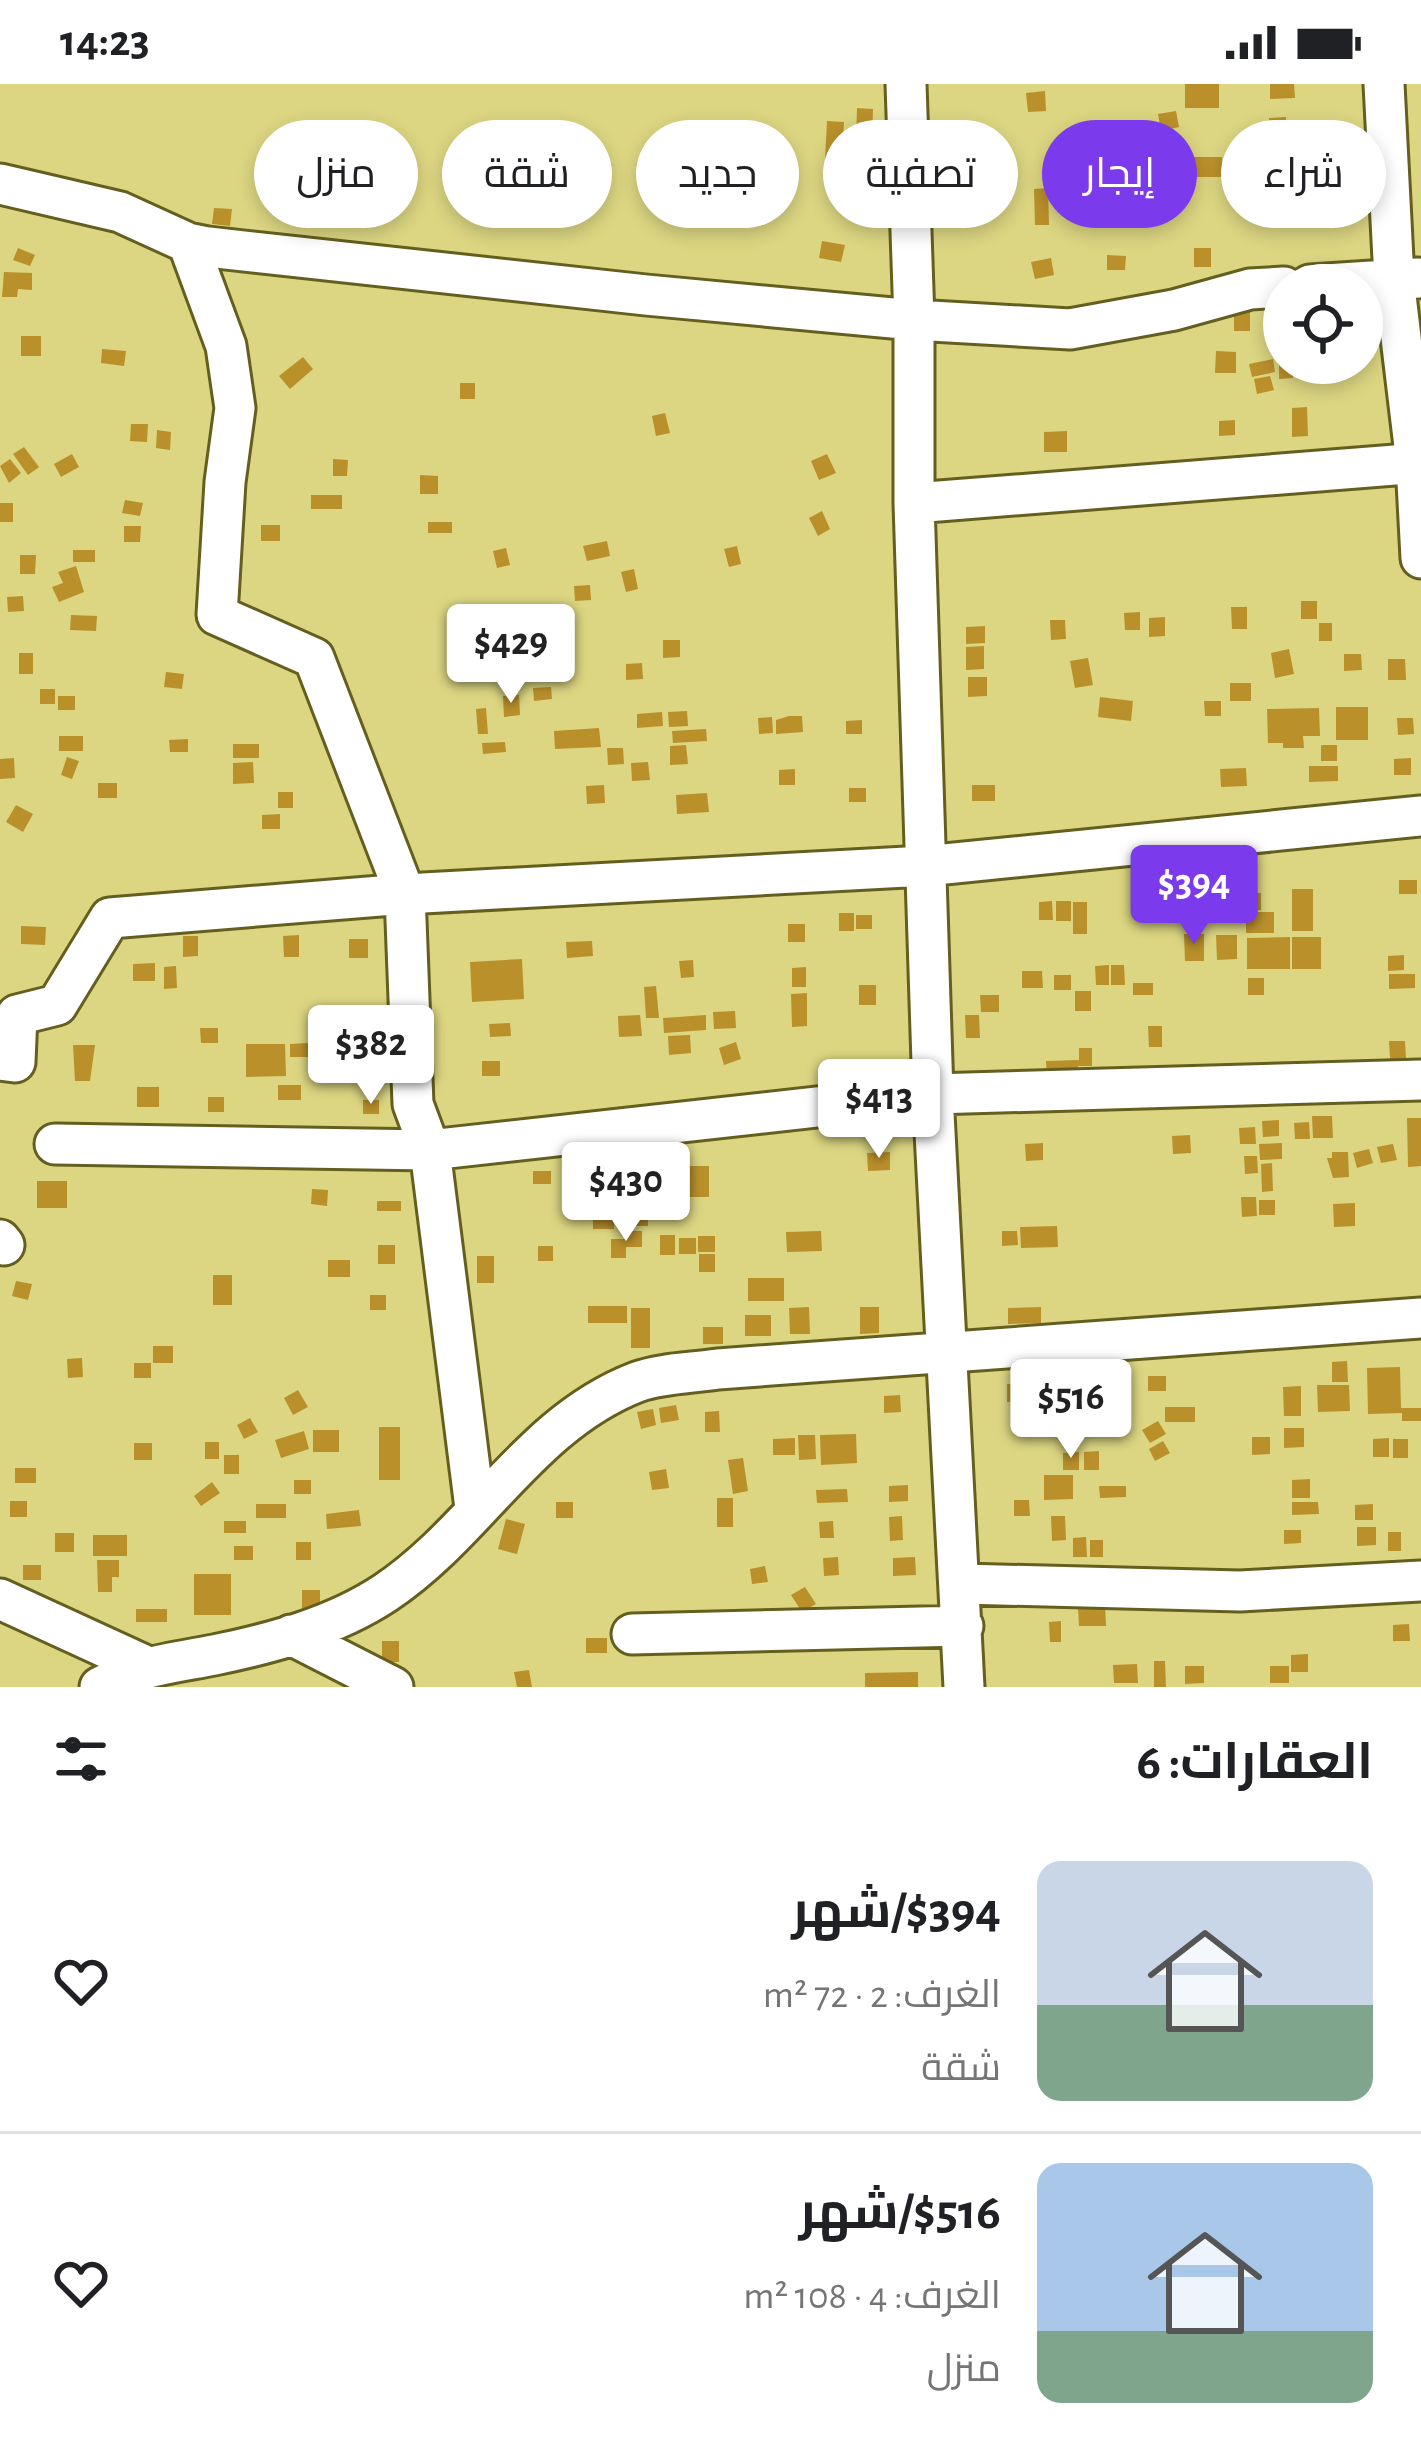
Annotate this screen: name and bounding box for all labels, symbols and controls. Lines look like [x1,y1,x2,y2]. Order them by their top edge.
text: 14:23 [60,19,150,64]
chip: منزل [254,120,418,228]
chip: شقة [442,120,612,228]
chip: جديد [636,120,799,228]
chip: تصفية [823,120,1018,228]
chip: إيجار [1042,120,1197,228]
chip: شراء [1221,120,1386,228]
map controls [1263,264,1383,384]
button: locate [1263,264,1383,384]
pin: $429 [440,604,582,706]
text: $429 [474,623,548,662]
pin: $394 [1123,845,1265,947]
text: $394 [1158,864,1230,903]
pin: $382 [300,1005,442,1107]
text: $382 [335,1024,407,1063]
pin: $413 [808,1059,950,1161]
text: $413 [845,1078,913,1117]
pin: $430 [555,1142,697,1244]
text: $430 [589,1161,663,1200]
pin: $516 [1000,1359,1142,1461]
text: $516 [1037,1378,1105,1417]
icon: filters [48,1726,114,1792]
text: العقارات: 6 [1137,1737,1373,1788]
text: $394/شهر [792,1886,1001,1937]
icon: home [1133,1909,1277,2053]
icon: heart [48,1948,114,2014]
text: الغرف: 2 · 72 m² [763,1976,1001,2015]
text: شقة [921,2049,1001,2088]
text: $516/شهر [799,2187,1001,2238]
icon: home [1133,2211,1277,2355]
icon: heart [48,2250,114,2316]
text: الغرف: 4 · 108 m² [743,2277,1001,2316]
text: منزل [927,2350,1001,2389]

